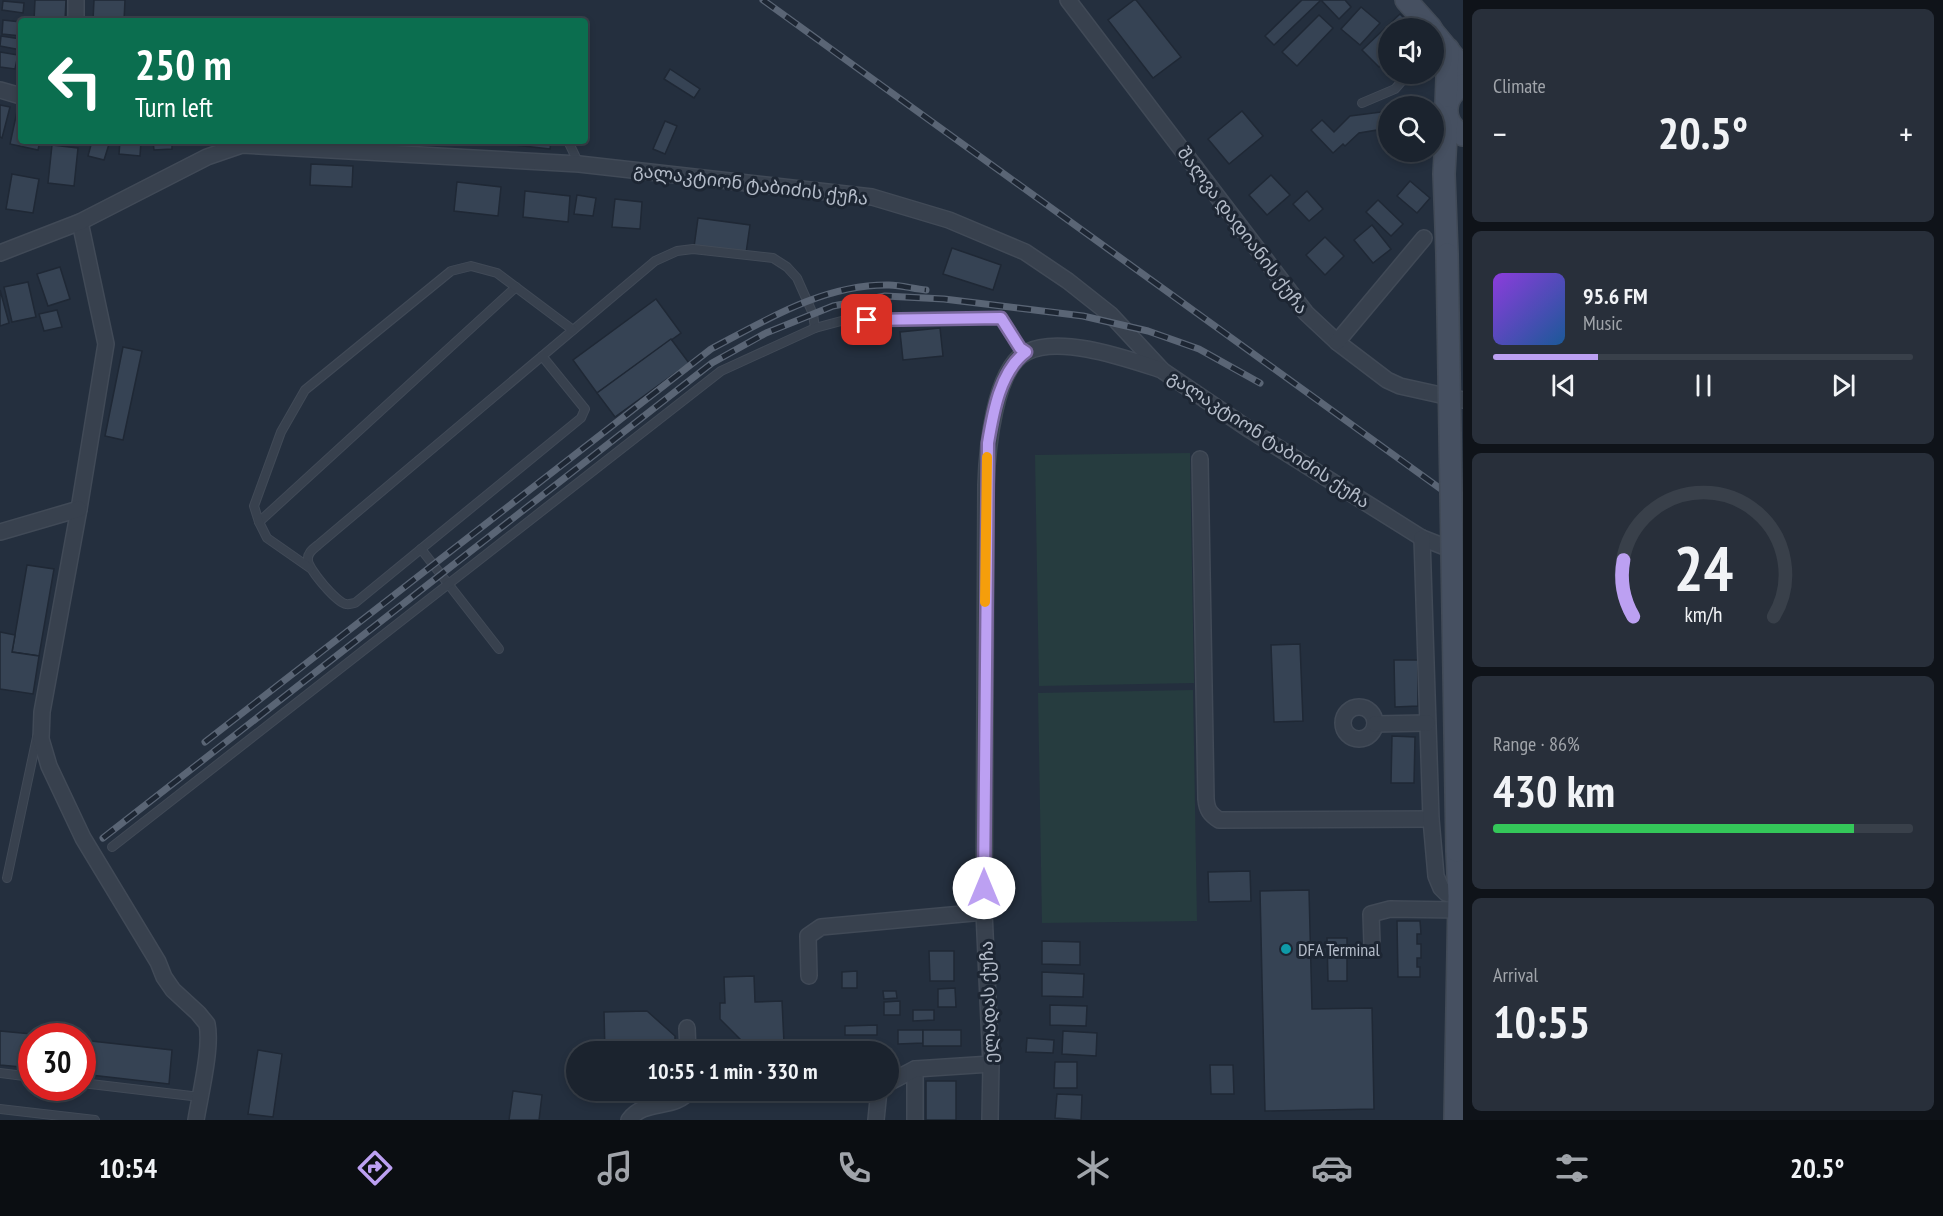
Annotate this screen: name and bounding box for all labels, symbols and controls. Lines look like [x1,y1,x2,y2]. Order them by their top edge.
map controls [1378,18,1444,162]
button: sound [1378,18,1444,84]
text: 250 m [135,37,232,92]
icon: left [36,42,114,120]
text: Climate [1493,73,1546,99]
text: Turn left [135,90,213,124]
button: search [1378,96,1444,162]
text: 20.5° [1658,103,1748,161]
text: − [1493,112,1507,155]
text: + [1899,112,1913,155]
street label: შალვა დადიანის ქუჩა [1172,142,1314,318]
street label: გალაკტიონ ტაბიძის ქუჩა [632,158,870,210]
text: 95.6 FM [1583,282,1648,310]
pin [841,294,892,345]
icon: arrive [850,303,883,336]
text: Music [1583,310,1623,336]
street label: გალაკტიონ ტაბიძის ქუჩა [1164,365,1374,513]
icon: previous [1547,369,1580,402]
icon: pause [1687,369,1720,402]
icon: next [1827,369,1860,402]
text: 24 [1673,527,1733,608]
text: km/h [1684,600,1722,628]
text: Range · 86% [1493,731,1580,757]
text: 430 km [1493,761,1615,819]
position arrow [952,856,1016,920]
place label: DFA Terminal [1298,938,1380,961]
street label: ელადას ქუჩა [974,940,1002,1064]
marker: DFA Terminal [1279,942,1293,956]
text: Arrival [1493,962,1538,988]
text: 10:55 [1493,992,1590,1050]
speed limit sign: 30 [18,1023,96,1101]
text: 10:55 · 1 min · 330 m [647,1057,818,1085]
icon: directions [354,1147,396,1189]
icon: music [594,1147,636,1189]
icon: phone [833,1147,875,1189]
icon: climate [1072,1147,1114,1189]
icon: car [1311,1147,1353,1189]
icon: filters [1551,1147,1593,1189]
text: 10:54 [99,1151,157,1185]
text: 20.5° [1790,1151,1844,1185]

